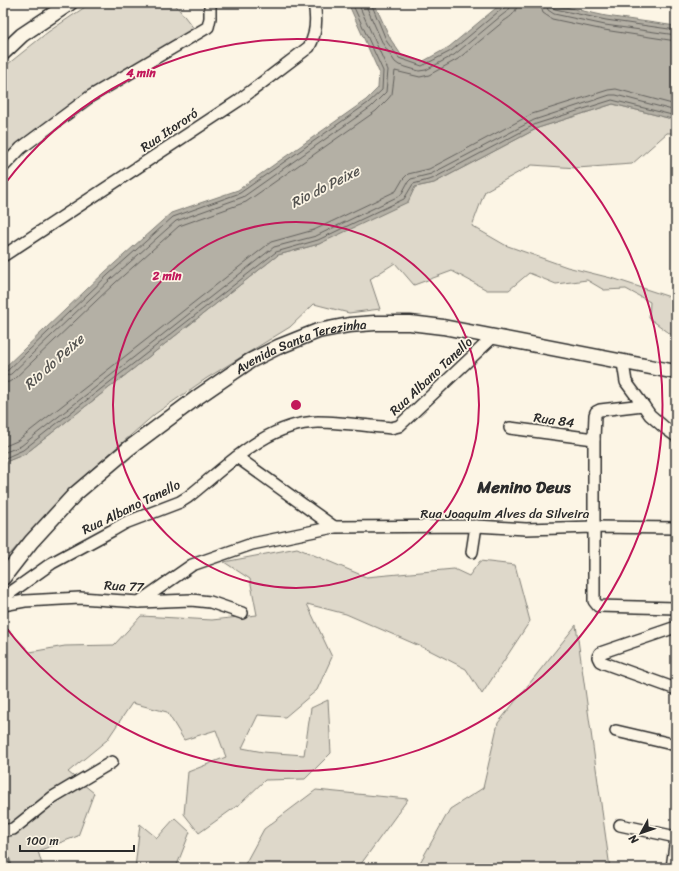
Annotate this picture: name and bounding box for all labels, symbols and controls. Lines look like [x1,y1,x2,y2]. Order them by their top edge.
text: 4 min [125,62,156,84]
street label: Rua Itororó [135,102,203,158]
water label: Rio do Peixe [286,158,365,215]
text: 2 min [151,265,182,287]
street label: Avenida Santa Terezinha [229,312,368,381]
water label: Rio do Peixe [18,327,91,396]
street label: Rua Albano Tanello [384,331,478,421]
centre of rings [289,398,303,412]
street label: Rua 84 [532,406,576,434]
district label: Menino Deus [476,472,572,502]
street label: Rua Albano Tanello [78,473,185,541]
street label: Rua Joaquim Alves da Silveira [421,502,590,525]
street label: Rua 77 [104,573,146,599]
north arrow [621,813,661,853]
scale bar [20,827,134,853]
text: 100 m [26,830,59,852]
text: N [624,830,644,849]

